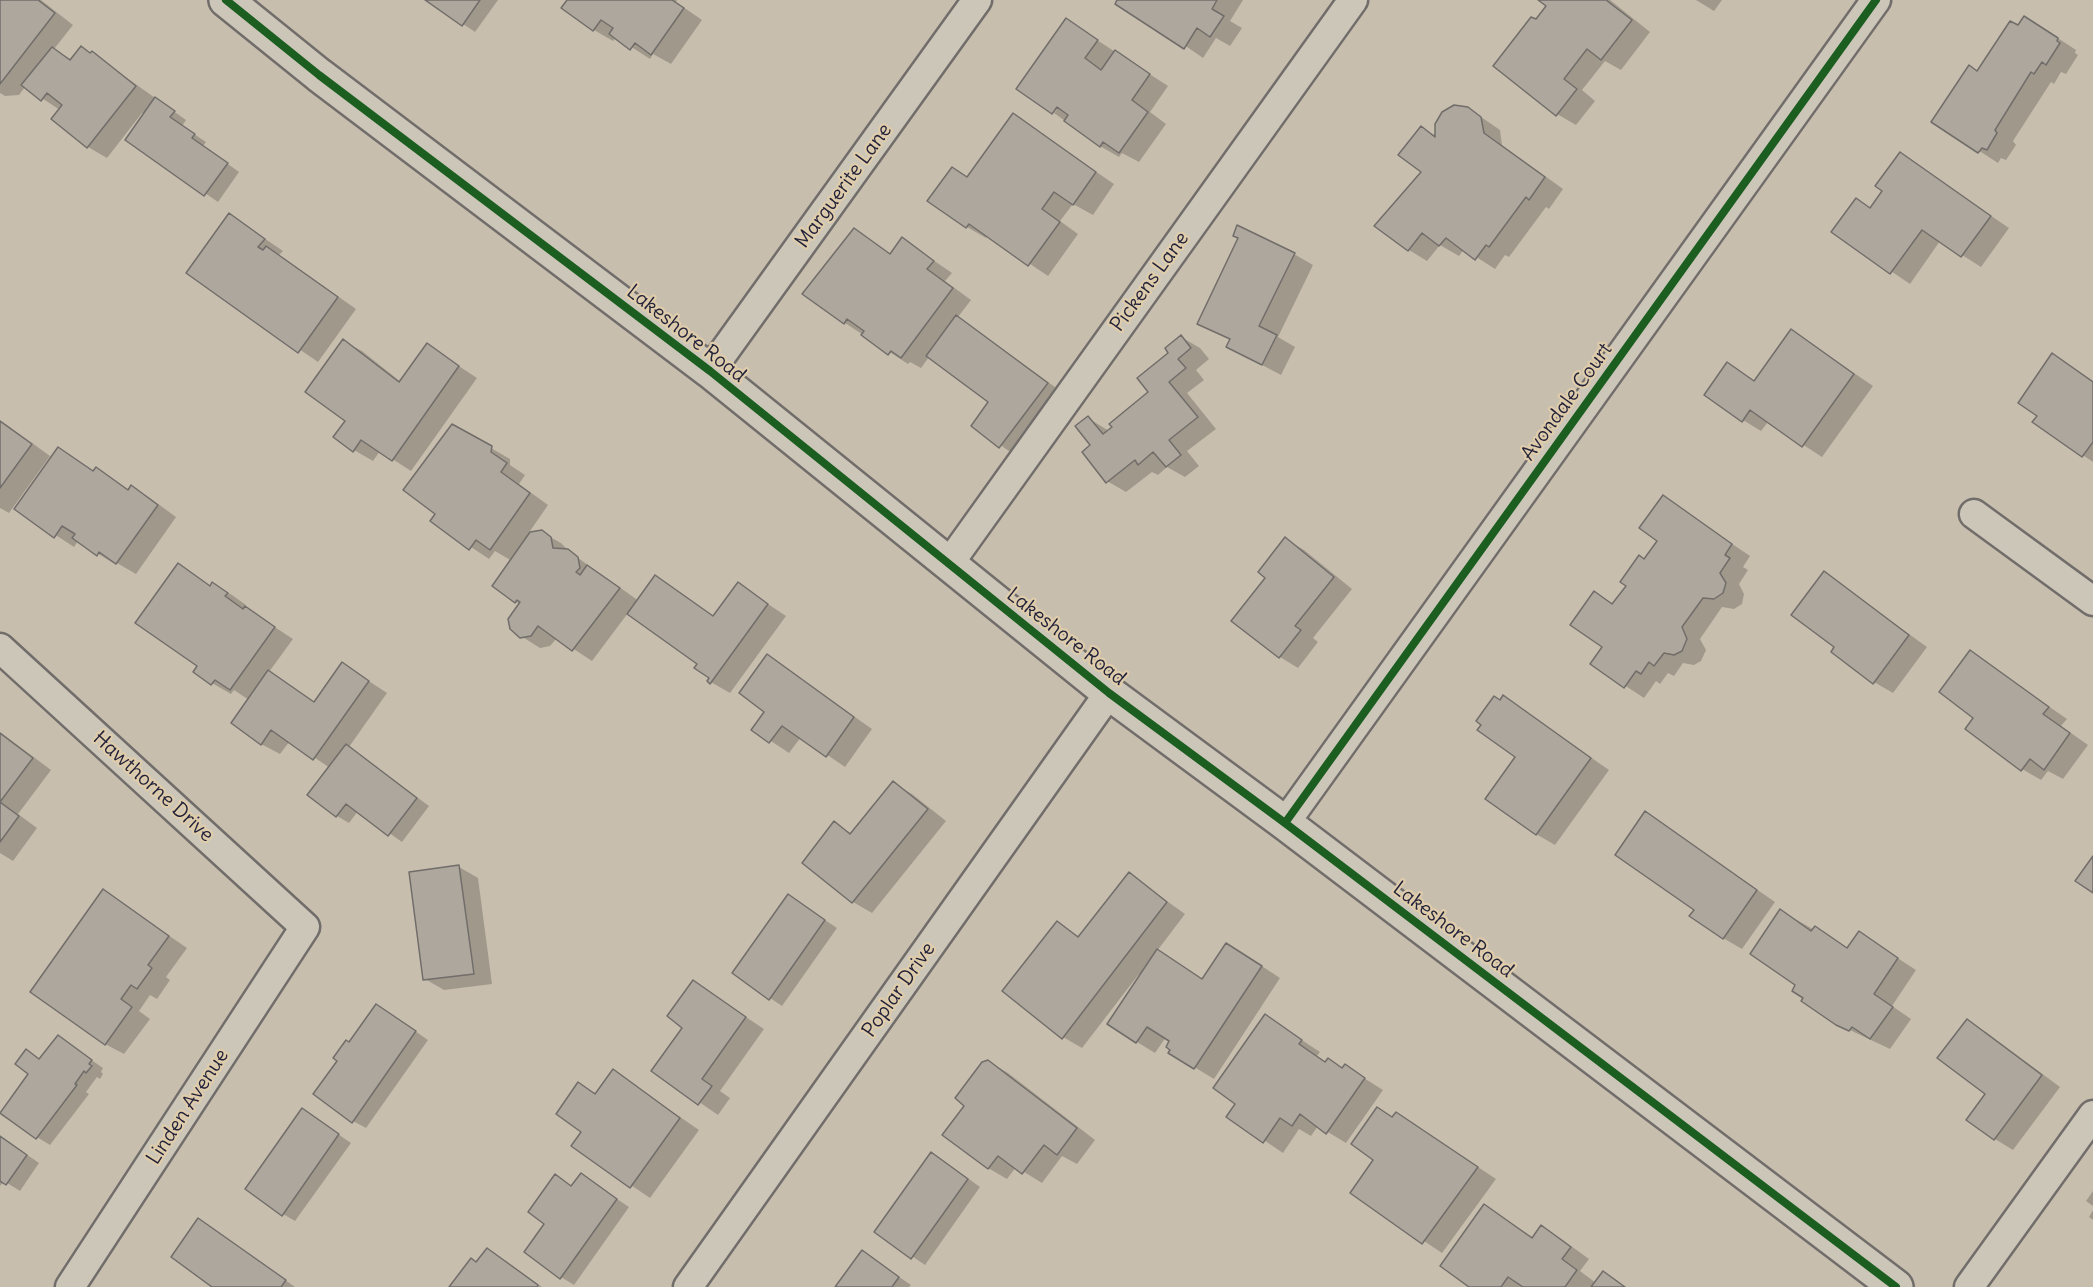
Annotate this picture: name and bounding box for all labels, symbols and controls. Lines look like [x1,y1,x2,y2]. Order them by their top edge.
street label: Marguerite Lane [791,119,897,253]
street label: Pickens Lane [1106,227,1194,337]
street label: Lakeshore Road [622,280,750,388]
street label: Avondale Court [1516,339,1618,465]
street label: Lakeshore Road [1002,583,1130,691]
street label: Hawthorne Drive [88,727,218,847]
street label: Lakeshore Road [1388,877,1518,983]
street label: Poplar Drive [858,938,940,1042]
street label: Linden Avenue [142,1045,234,1169]

